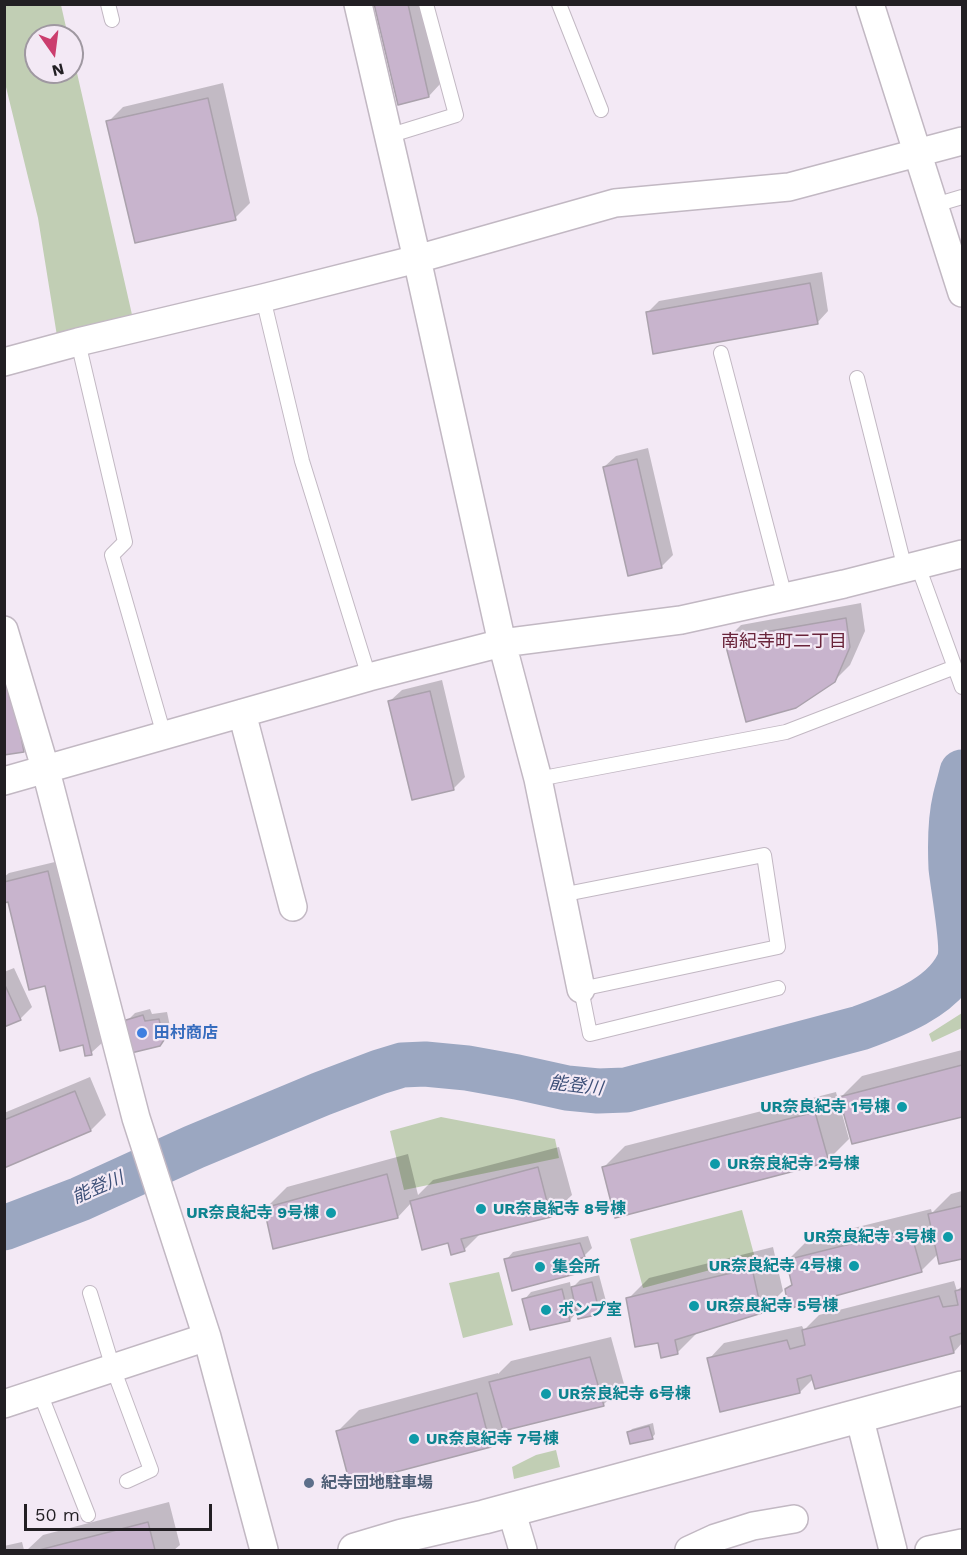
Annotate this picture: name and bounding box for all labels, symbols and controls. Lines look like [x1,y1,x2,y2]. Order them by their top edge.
north arrow [24,24,84,84]
text: N [50,59,66,81]
district label: 南紀寺町二丁目 [721,631,847,653]
place label: 田村商店 [154,1023,218,1043]
marker: 田村商店 [135,1026,149,1040]
water label: 能登川 [548,1072,604,1100]
place label: UR奈良紀寺 1号棟 [760,1097,890,1117]
marker: UR奈良紀寺 1号棟 [895,1100,909,1114]
place label: UR奈良紀寺 2号棟 [727,1154,859,1174]
marker: UR奈良紀寺 2号棟 [708,1157,722,1171]
water label: 能登川 [69,1168,127,1208]
place label: UR奈良紀寺 8号棟 [493,1199,626,1219]
marker: UR奈良紀寺 8号棟 [474,1202,488,1216]
place label: UR奈良紀寺 9号棟 [186,1203,319,1223]
marker: UR奈良紀寺 9号棟 [324,1206,338,1220]
place label: UR奈良紀寺 3号棟 [804,1227,936,1247]
marker: UR奈良紀寺 3号棟 [941,1230,955,1244]
place label: UR奈良紀寺 4号棟 [709,1256,842,1276]
place label: 集会所 [552,1257,600,1277]
marker: UR奈良紀寺 4号棟 [847,1259,861,1273]
marker: 集会所 [533,1260,547,1274]
place label: UR奈良紀寺 5号棟 [706,1296,838,1316]
marker: UR奈良紀寺 5号棟 [687,1299,701,1313]
place label: ポンプ室 [558,1300,622,1320]
marker: ポンプ室 [539,1303,553,1317]
place label: UR奈良紀寺 6号棟 [558,1384,691,1404]
marker: UR奈良紀寺 6号棟 [539,1387,553,1401]
place label: UR奈良紀寺 7号棟 [426,1429,559,1449]
marker: UR奈良紀寺 7号棟 [407,1432,421,1446]
place label: 紀寺団地駐車場 [321,1473,433,1493]
marker: 紀寺団地駐車場 [302,1476,316,1490]
scale bar [27,1492,214,1530]
text: 50 m [35,1504,80,1525]

